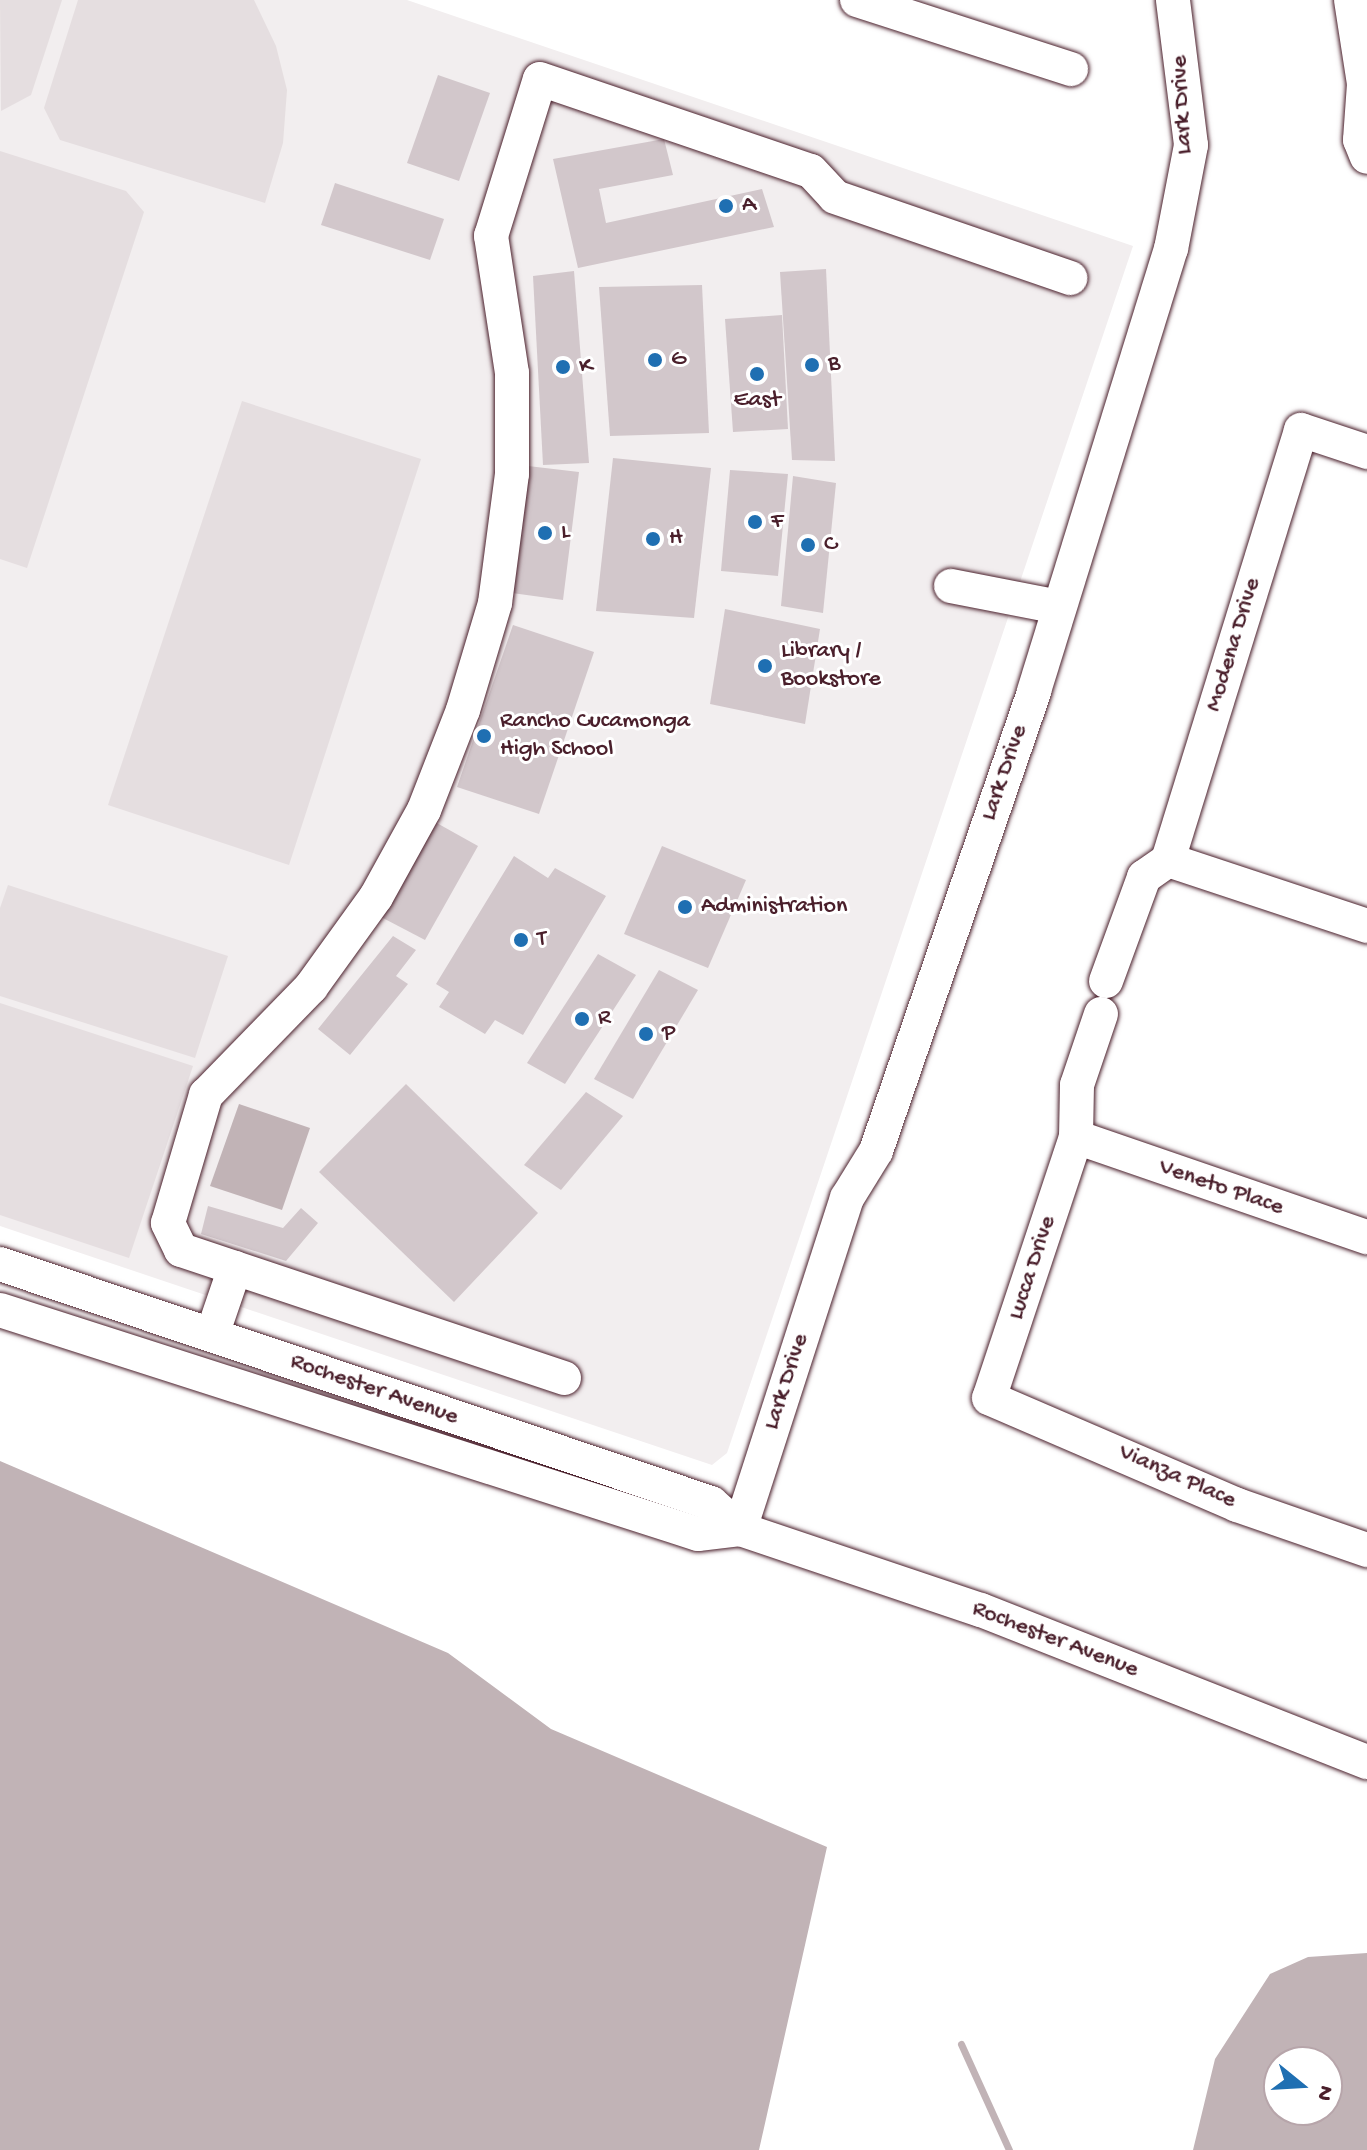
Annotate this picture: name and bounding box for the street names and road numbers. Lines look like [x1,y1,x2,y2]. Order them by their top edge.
street label: Lark Drive [1166,55,1200,155]
street label: Modena Drive [1200,575,1268,715]
street label: Lark Drive [975,721,1035,825]
street label: Veneto Place [1155,1153,1287,1223]
street label: Lucca Drive [1003,1212,1063,1324]
street label: Lark Drive [758,1330,816,1434]
street label: Rochester Avenue [286,1348,462,1432]
street label: Vianza Place [1114,1438,1240,1516]
street label: Rochester Avenue [968,1595,1142,1685]

